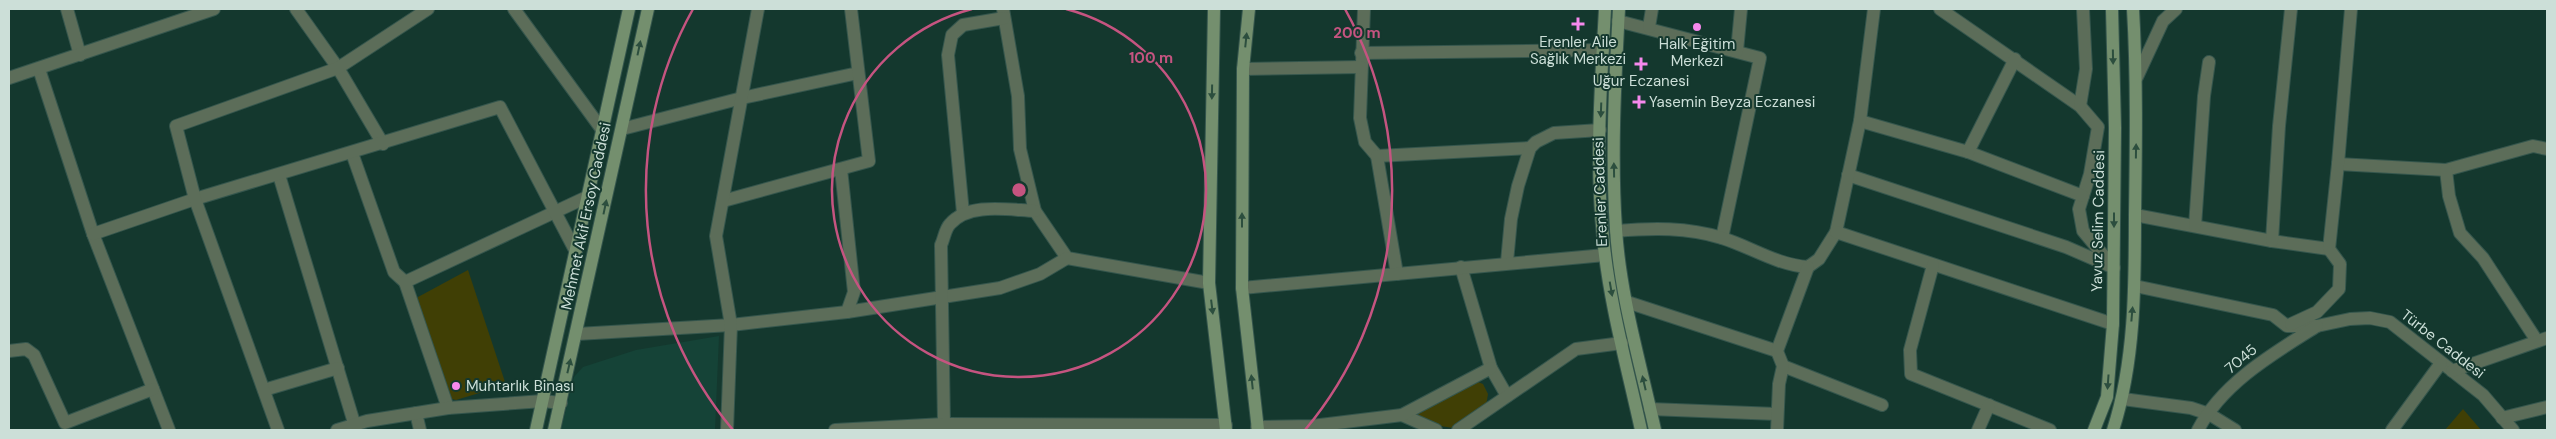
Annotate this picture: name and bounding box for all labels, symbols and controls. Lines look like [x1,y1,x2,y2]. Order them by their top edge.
marker: Erenler Aile Sağlık Merkezi [1571,17,1585,31]
marker: Halk Eğitim Merkezi [1691,21,1703,33]
text: 200 m [1333,23,1381,43]
one-way arrow [1242,32,1250,48]
place label: Erenler Aile Sağlık Merkezi [1530,32,1626,69]
place label: Halk Eğitim Merkezi [1659,34,1735,71]
one-way arrow [635,41,643,56]
text: 100 m [1129,48,1173,68]
one-way arrow [2109,50,2117,66]
marker: Uğur Eczanesi [1635,58,1647,70]
place label: Uğur Eczanesi [1593,71,1689,91]
one-way arrow [1208,85,1216,101]
place label: Yasemin Beyza Eczanesi [1649,92,1815,112]
marker: Yasemin Beyza Eczanesi [1633,96,1645,108]
one-way arrow [1597,102,1605,118]
street label: Mehmet Akif Ersoy Caddesi [556,120,616,312]
street label: Erenler Caddesi [1588,137,1612,247]
one-way arrow [2132,143,2140,159]
street label: Yavuz Selim Caddesi [2087,150,2109,292]
one-way arrow [1610,162,1618,178]
centre of rings [1010,181,1028,199]
one-way arrow [601,199,609,215]
one-way arrow [1238,212,1246,228]
one-way arrow [2110,212,2118,228]
one-way arrow [1607,282,1615,298]
one-way arrow [1208,300,1216,316]
one-way arrow [2128,305,2136,321]
street label: Türbe Caddesi [2397,305,2489,383]
street label: 7045 [2221,340,2261,378]
one-way arrow [565,358,573,373]
one-way arrow [1248,373,1256,389]
one-way arrow [1640,374,1648,390]
one-way arrow [2104,375,2112,391]
place label: Muhtarlık Binası [466,376,574,396]
marker: Muhtarlık Binası [450,380,462,392]

